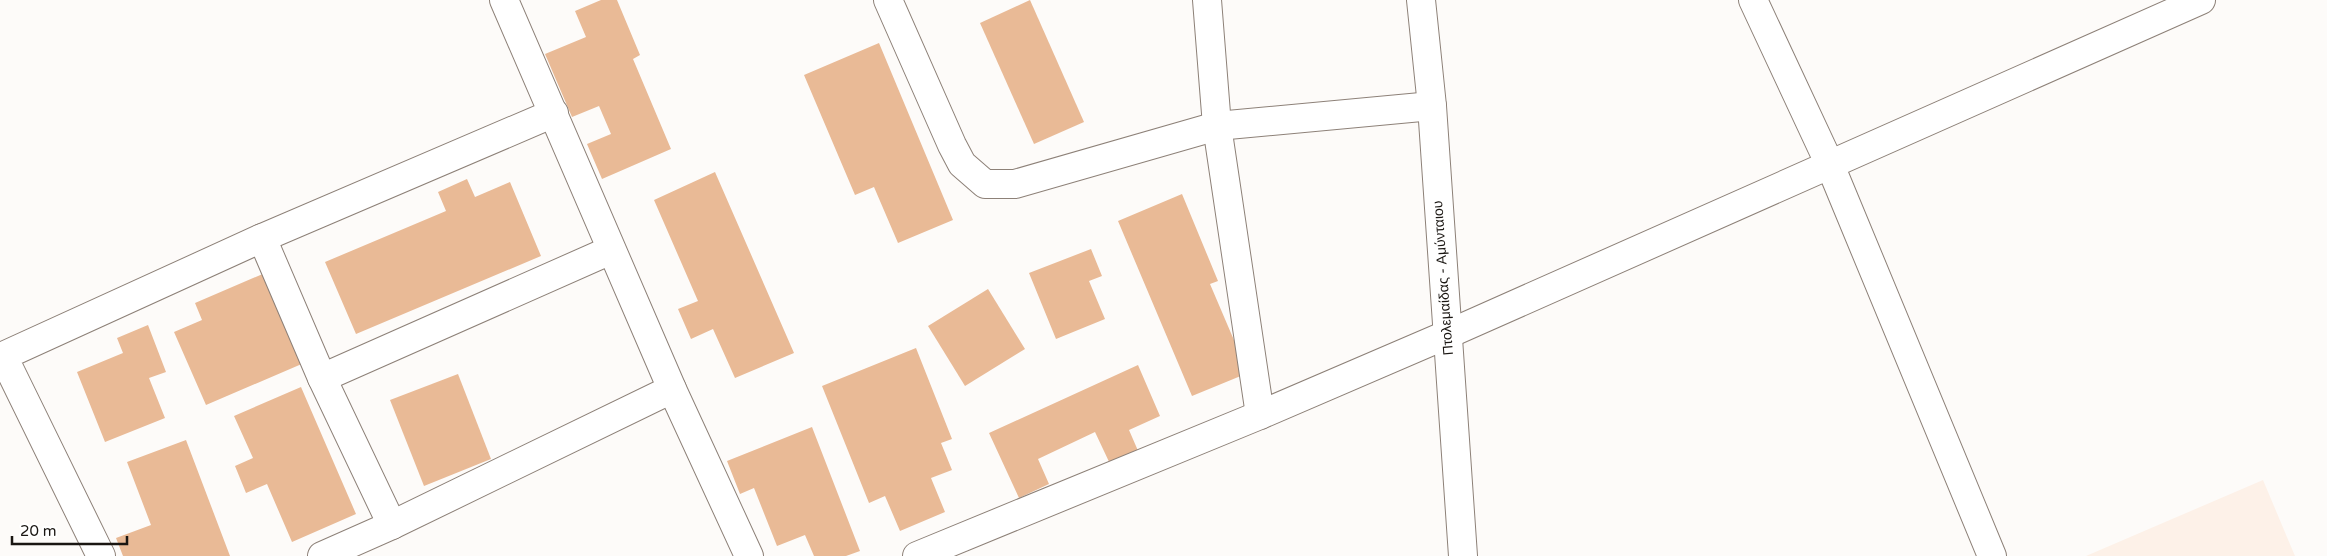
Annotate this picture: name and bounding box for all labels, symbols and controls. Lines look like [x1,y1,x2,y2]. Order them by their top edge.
street label: Πτολεμαίδας - Αμύνταιου [1429,200,1457,356]
scale bar [12,514,128,546]
text: 20 m [20,522,57,540]

